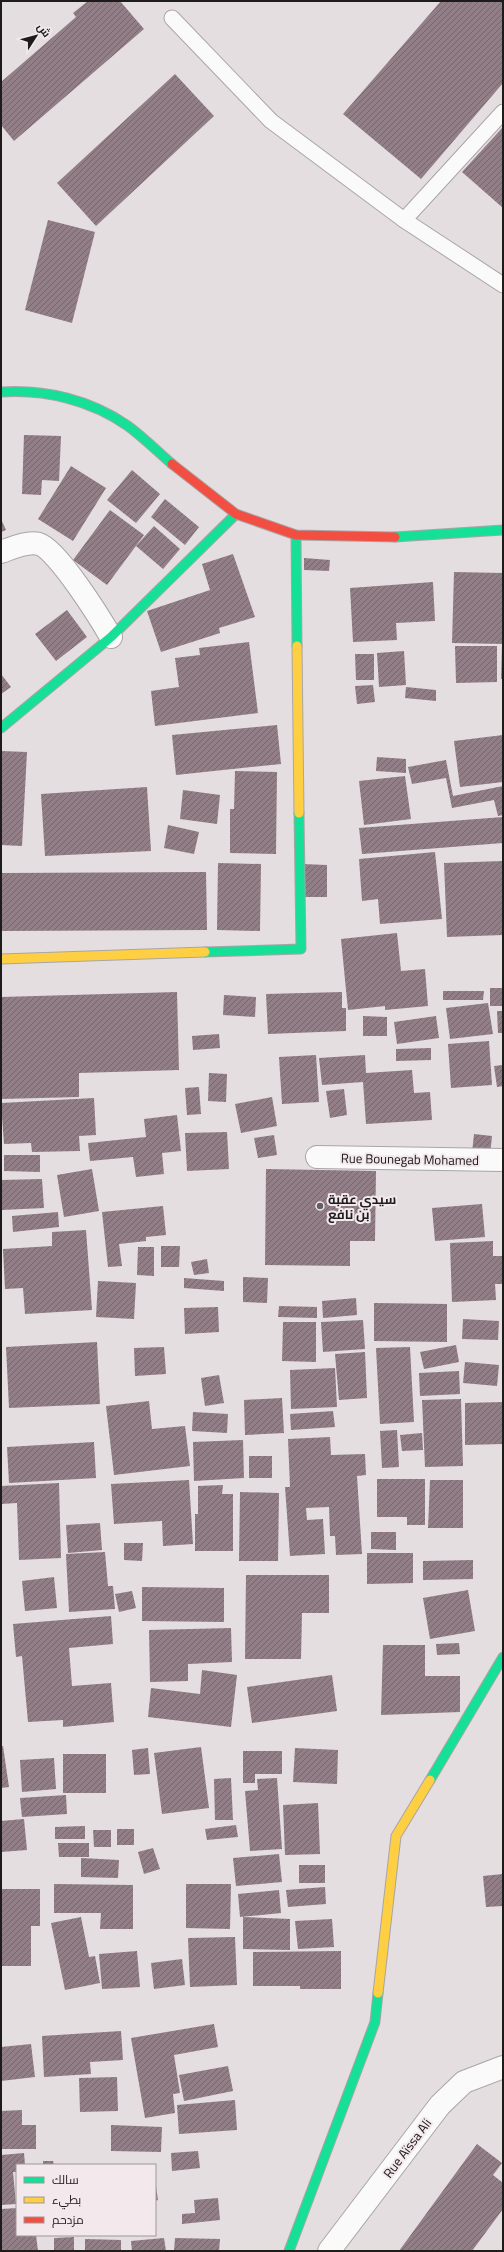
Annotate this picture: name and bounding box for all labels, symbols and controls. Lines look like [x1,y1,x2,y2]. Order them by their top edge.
north arrow [16,16,56,56]
text: ش [32,19,56,42]
street label: Rue Bounegab Mohamed [341,1146,479,1172]
place label: سيدي عقبة بن نافع [328,1187,396,1226]
marker: سيدي عقبة بن نافع [315,1201,325,1211]
street label: Rue Aïssa Ali [376,2113,438,2183]
legend [16,2164,156,2236]
text: سالك [52,2168,79,2191]
text: بطيء [52,2188,81,2211]
text: مزدحم [52,2208,84,2231]

